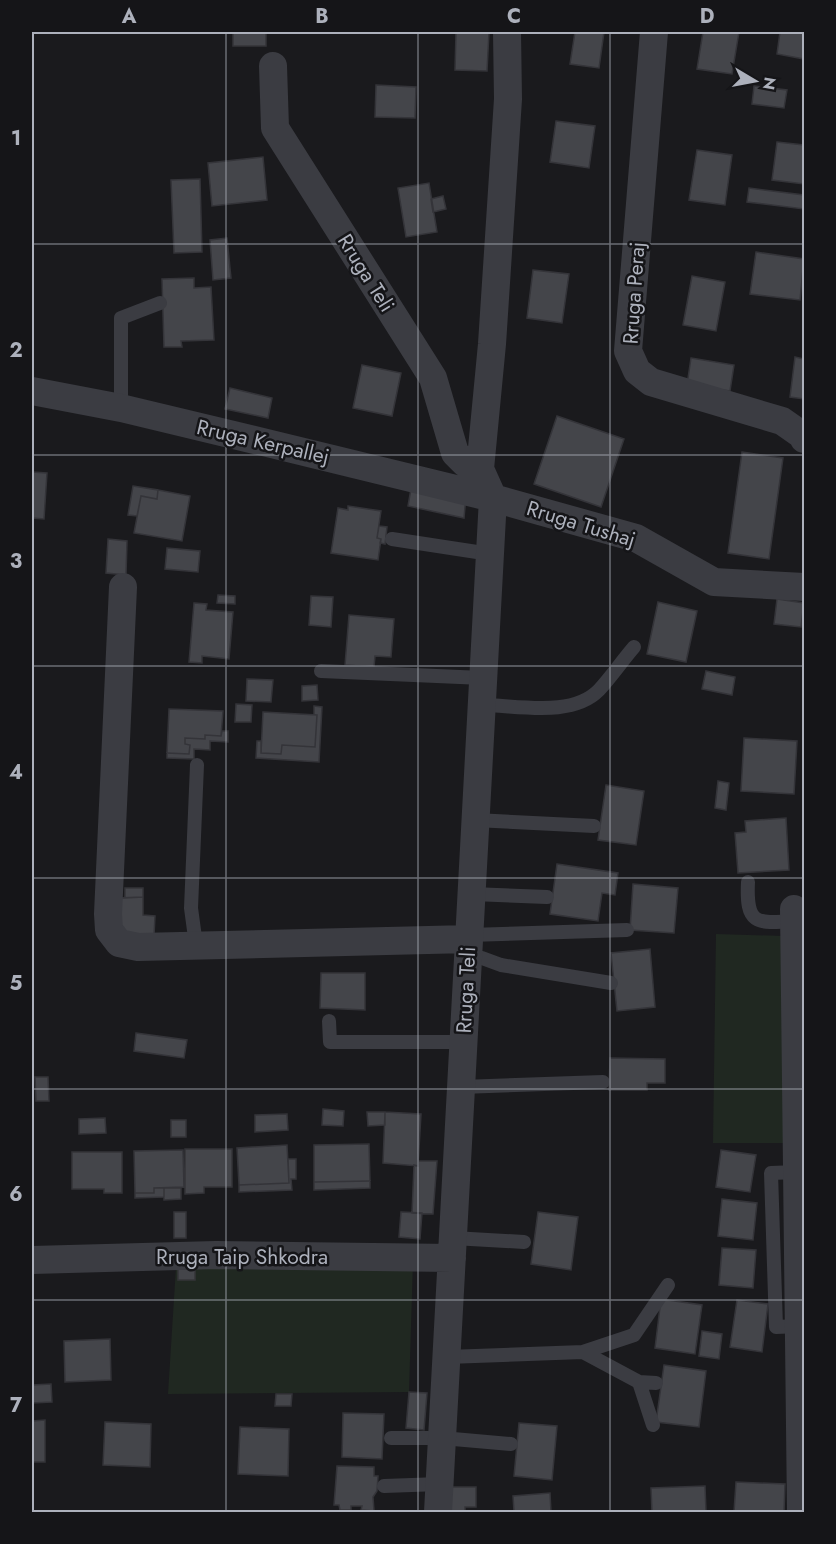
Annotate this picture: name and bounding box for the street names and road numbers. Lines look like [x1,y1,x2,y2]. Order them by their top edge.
street label: Rruga Teli [330,228,402,318]
street label: Rruga Peraj [615,241,653,345]
street label: Rruga Kerpallej [194,412,332,472]
street label: Rruga Tushaj [523,493,639,555]
street label: Rruga Teli [449,946,483,1034]
street label: Rruga Taip Shkodra [156,1242,328,1272]

